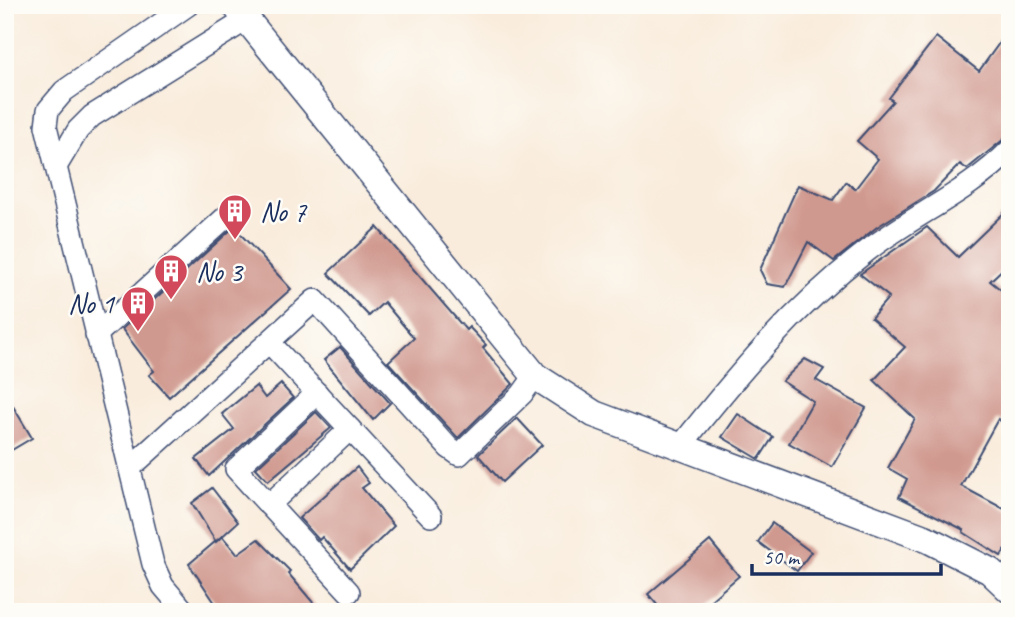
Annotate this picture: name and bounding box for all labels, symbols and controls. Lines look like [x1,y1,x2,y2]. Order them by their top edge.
building icon: No 7 [216,192,254,241]
place label: No 7 [260,194,307,229]
building icon: No 3 [152,252,190,301]
place label: No 3 [196,254,244,289]
building icon: No 1 [119,284,157,333]
place label: No 1 [68,286,115,321]
scale bar [752,533,942,577]
text: 50 m [763,544,801,570]

